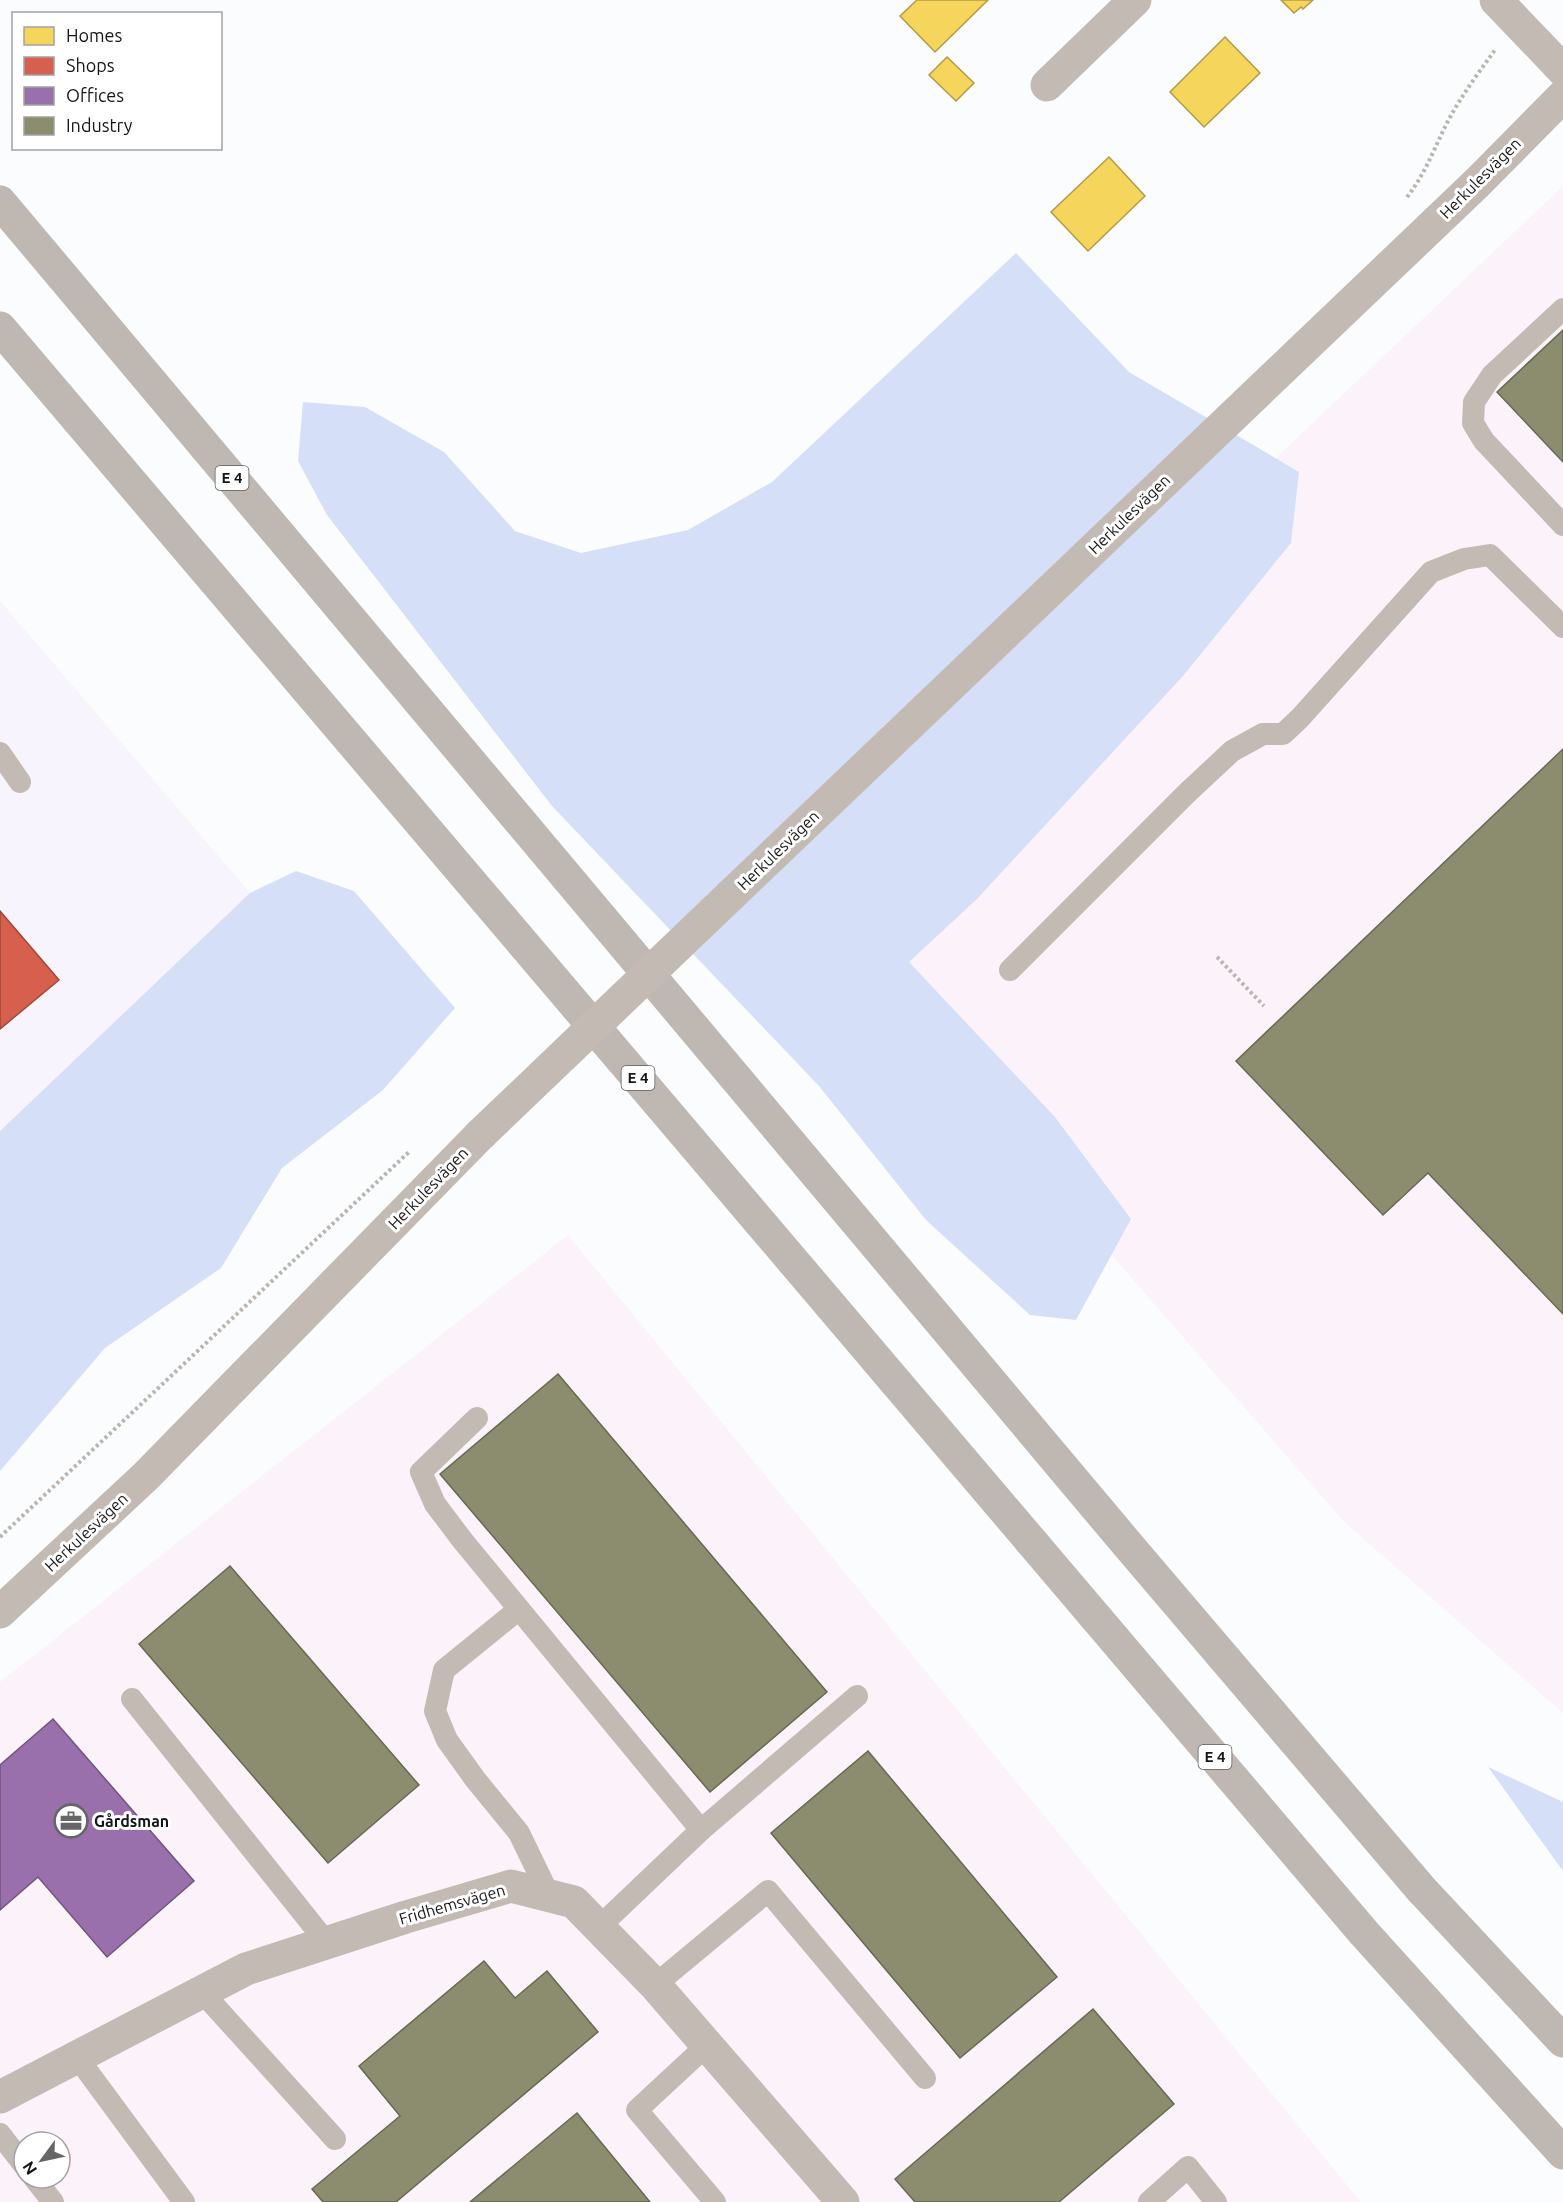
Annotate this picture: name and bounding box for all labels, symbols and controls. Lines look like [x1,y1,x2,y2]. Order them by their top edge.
legend [12,12,222,150]
text: Homes [66,25,123,45]
text: Shops [66,55,115,75]
text: Offices [66,85,124,105]
text: Industry [66,115,133,135]
street label: Herkulesvägen [1436,134,1524,222]
road number: E 4 [216,466,248,490]
street label: Herkulesvägen [1084,471,1174,557]
street label: Herkulesvägen [733,807,823,893]
road number: E 4 [622,1066,654,1090]
street label: Herkulesvägen [385,1143,471,1233]
street label: Herkulesvägen [41,1489,131,1575]
road number: E 4 [1198,1745,1232,1769]
office icon: Gårdsman [53,1803,89,1839]
place label: Gårdsman [94,1812,169,1830]
street label: Fridhemsvägen [397,1880,507,1928]
north arrow [12,2130,72,2190]
text: N [19,2158,40,2178]

